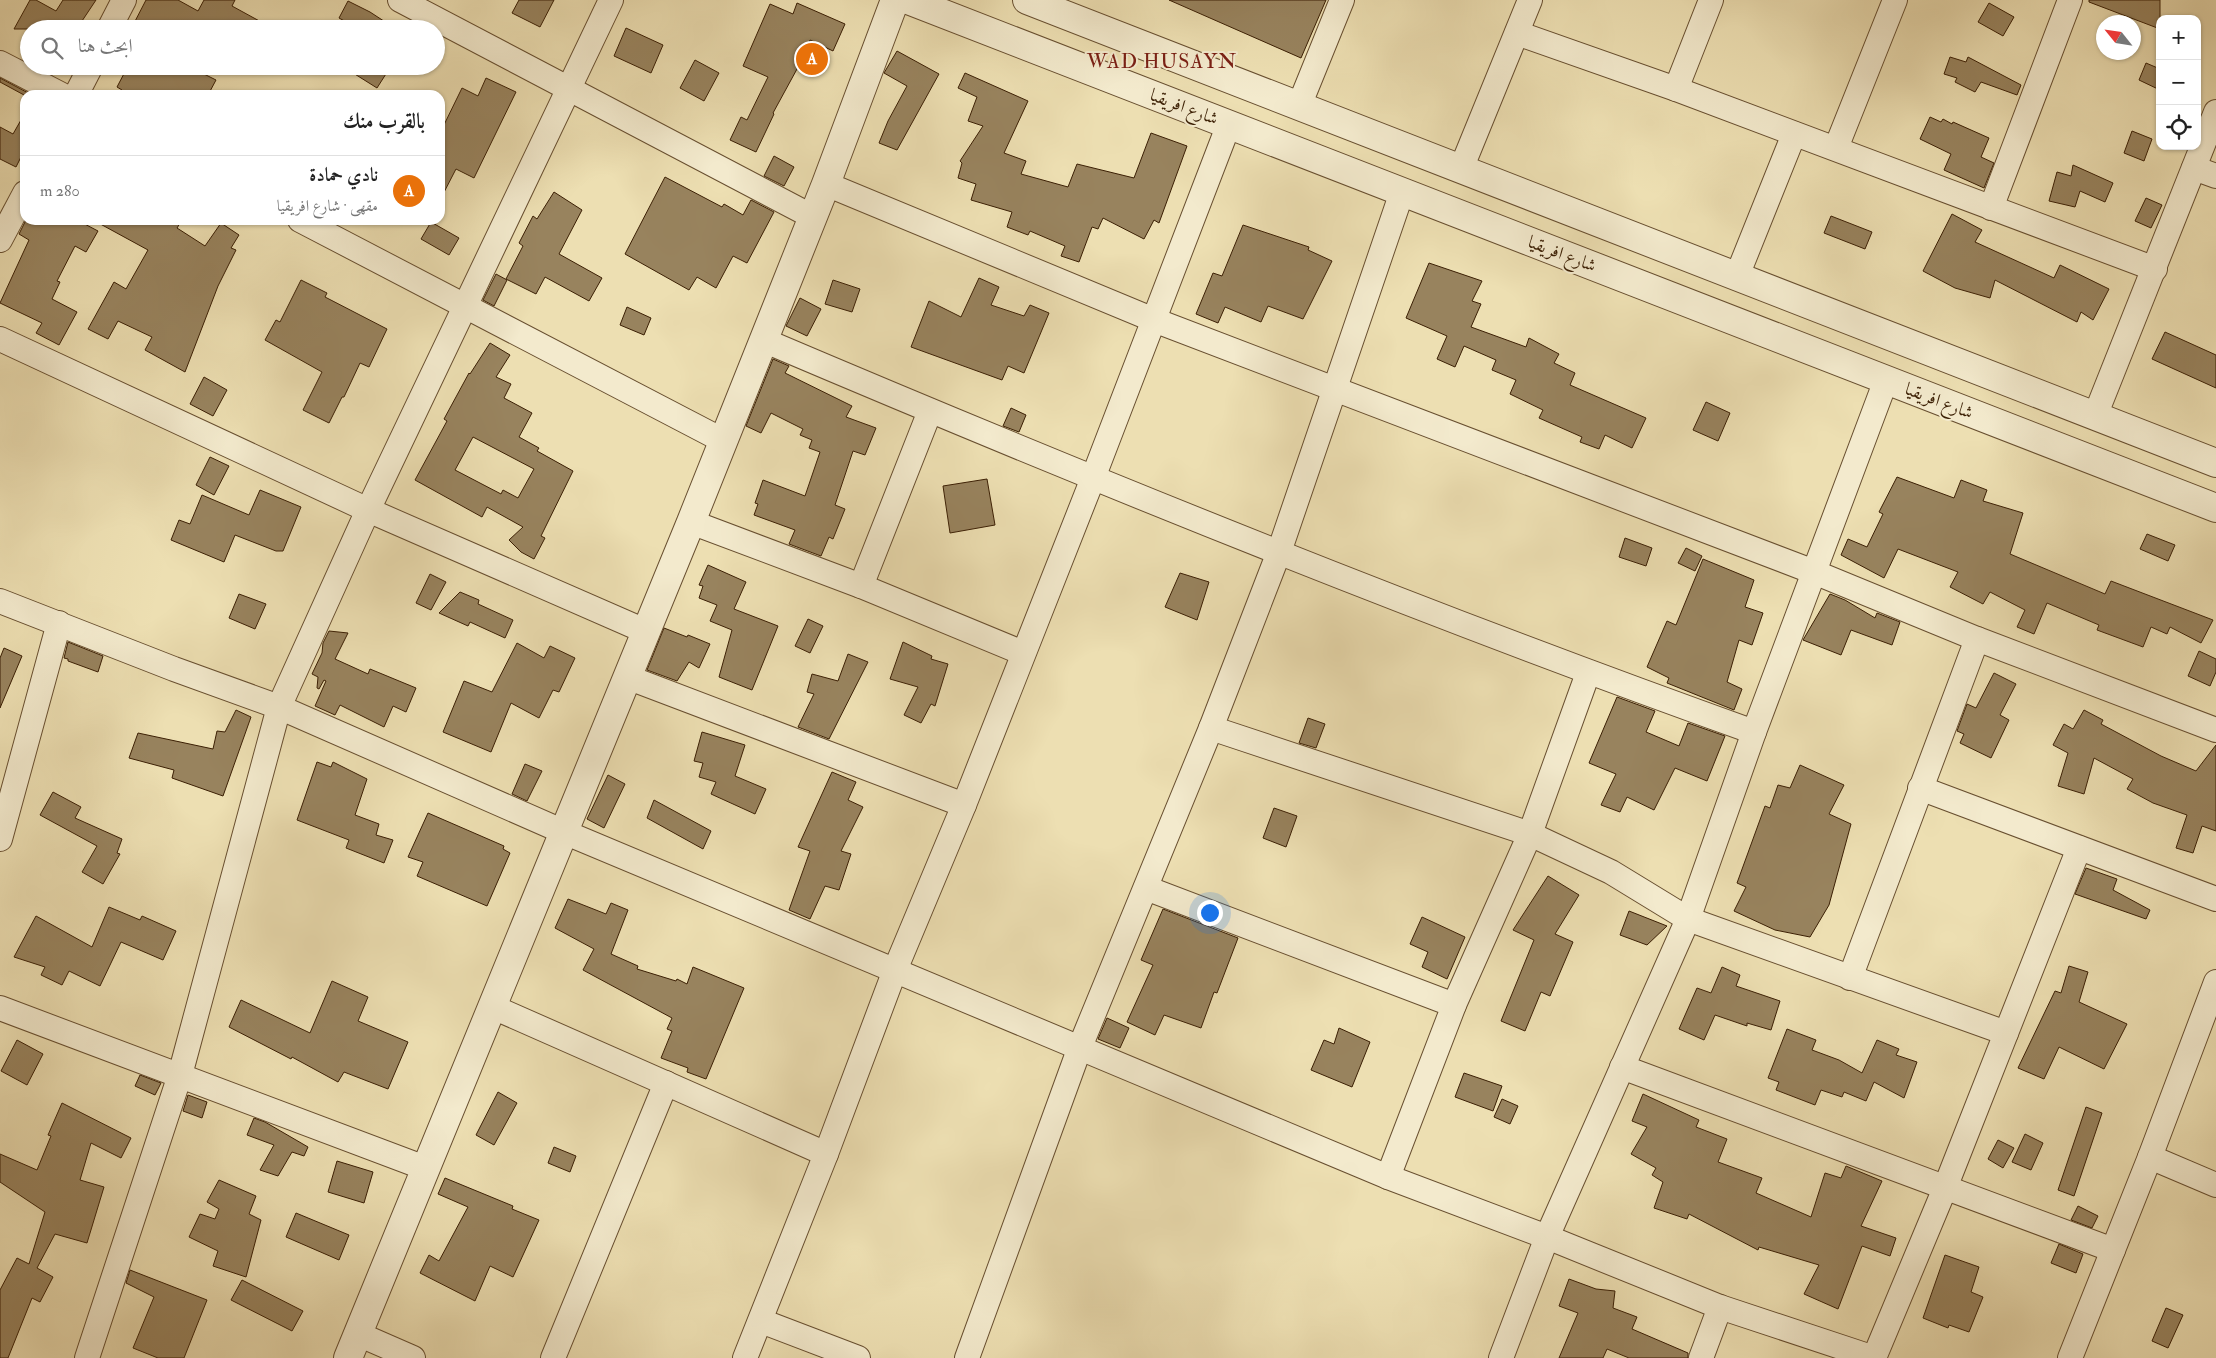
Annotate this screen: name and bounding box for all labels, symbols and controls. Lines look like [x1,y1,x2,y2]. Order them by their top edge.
north arrow [2096,15,2141,60]
map controls [2156,15,2201,150]
button: + [2156,15,2201,60]
search box [20,20,445,75]
icon: search [38,34,66,62]
text: ابحث هنا [78,34,133,58]
pin: A [796,40,828,78]
district label: WAD HUSAYN [1086,49,1237,74]
button: − [2156,60,2201,105]
street label: شارع افريقيا [1145,83,1221,133]
button: locate [2156,105,2201,150]
text: بالقرب منك [343,108,425,135]
text: نادي حمادة [309,163,378,187]
text: 280 m [40,181,80,201]
text: A [404,181,414,201]
text: مقهى · شارع افريقيا [277,196,378,216]
street label: شارع افريقيا [1523,230,1599,280]
street label: شارع افريقيا [1900,377,1976,427]
your location [1197,900,1223,926]

